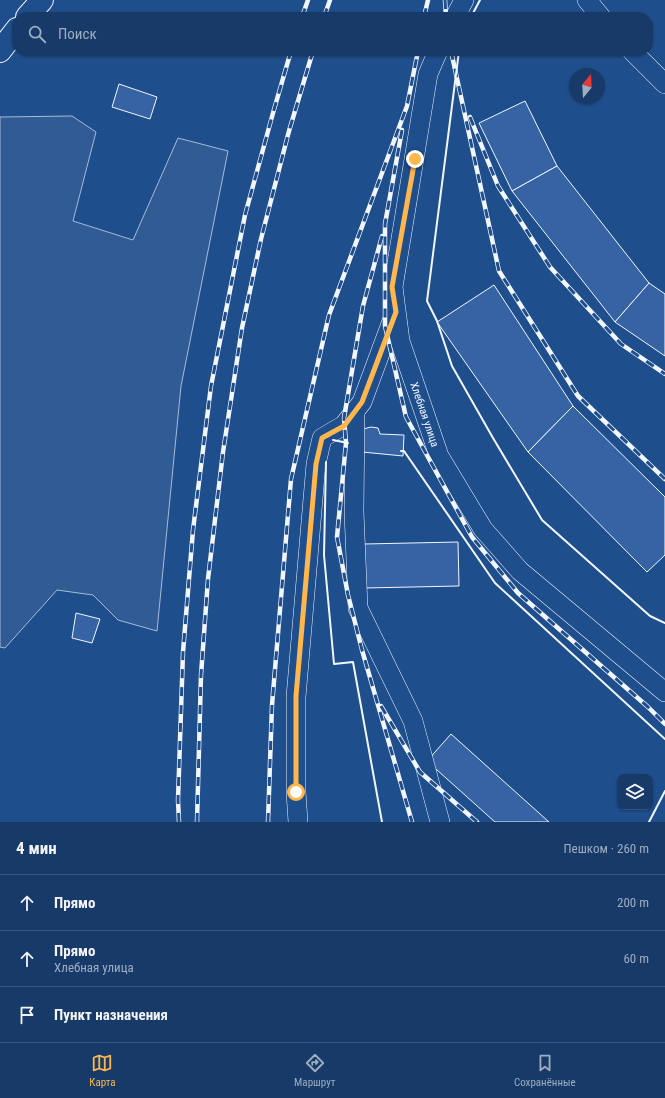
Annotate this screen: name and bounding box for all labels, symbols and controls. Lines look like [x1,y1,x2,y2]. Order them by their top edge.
search box [12,12,653,56]
icon: search [26,23,48,45]
text: Поиск [58,25,97,43]
north arrow [569,68,605,104]
route end [406,150,424,168]
street label: Хлебная улица [408,380,442,449]
map controls [617,774,653,810]
button: layers [617,774,653,810]
route start [287,783,305,801]
text: 4 мин [16,838,57,858]
text: Пешком · 260 m [563,841,649,856]
icon: ahead [16,892,38,914]
text: Прямо [54,894,95,912]
text: 200 m [617,895,649,910]
text: Прямо [54,942,95,960]
icon: ahead [16,948,38,970]
text: 60 m [623,951,649,966]
text: Хлебная улица [54,960,134,975]
icon: arrive [16,1004,38,1026]
text: Пункт назначения [54,1006,168,1024]
tab: Карта [89,1052,116,1089]
tab: Маршрут [294,1052,335,1089]
tab: Сохранённые [514,1052,576,1089]

